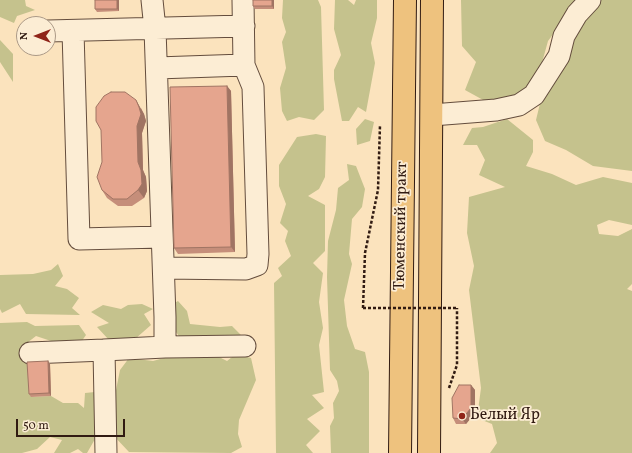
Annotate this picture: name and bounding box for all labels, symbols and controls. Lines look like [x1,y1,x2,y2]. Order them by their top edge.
north arrow [16,16,56,56]
text: N [17,32,32,40]
street label: Тюменский тракт [391,161,413,291]
place label: Белый Яр [470,406,540,426]
scale bar [18,411,127,437]
marker: Белый Яр [457,411,467,421]
text: 50 m [23,418,49,434]

